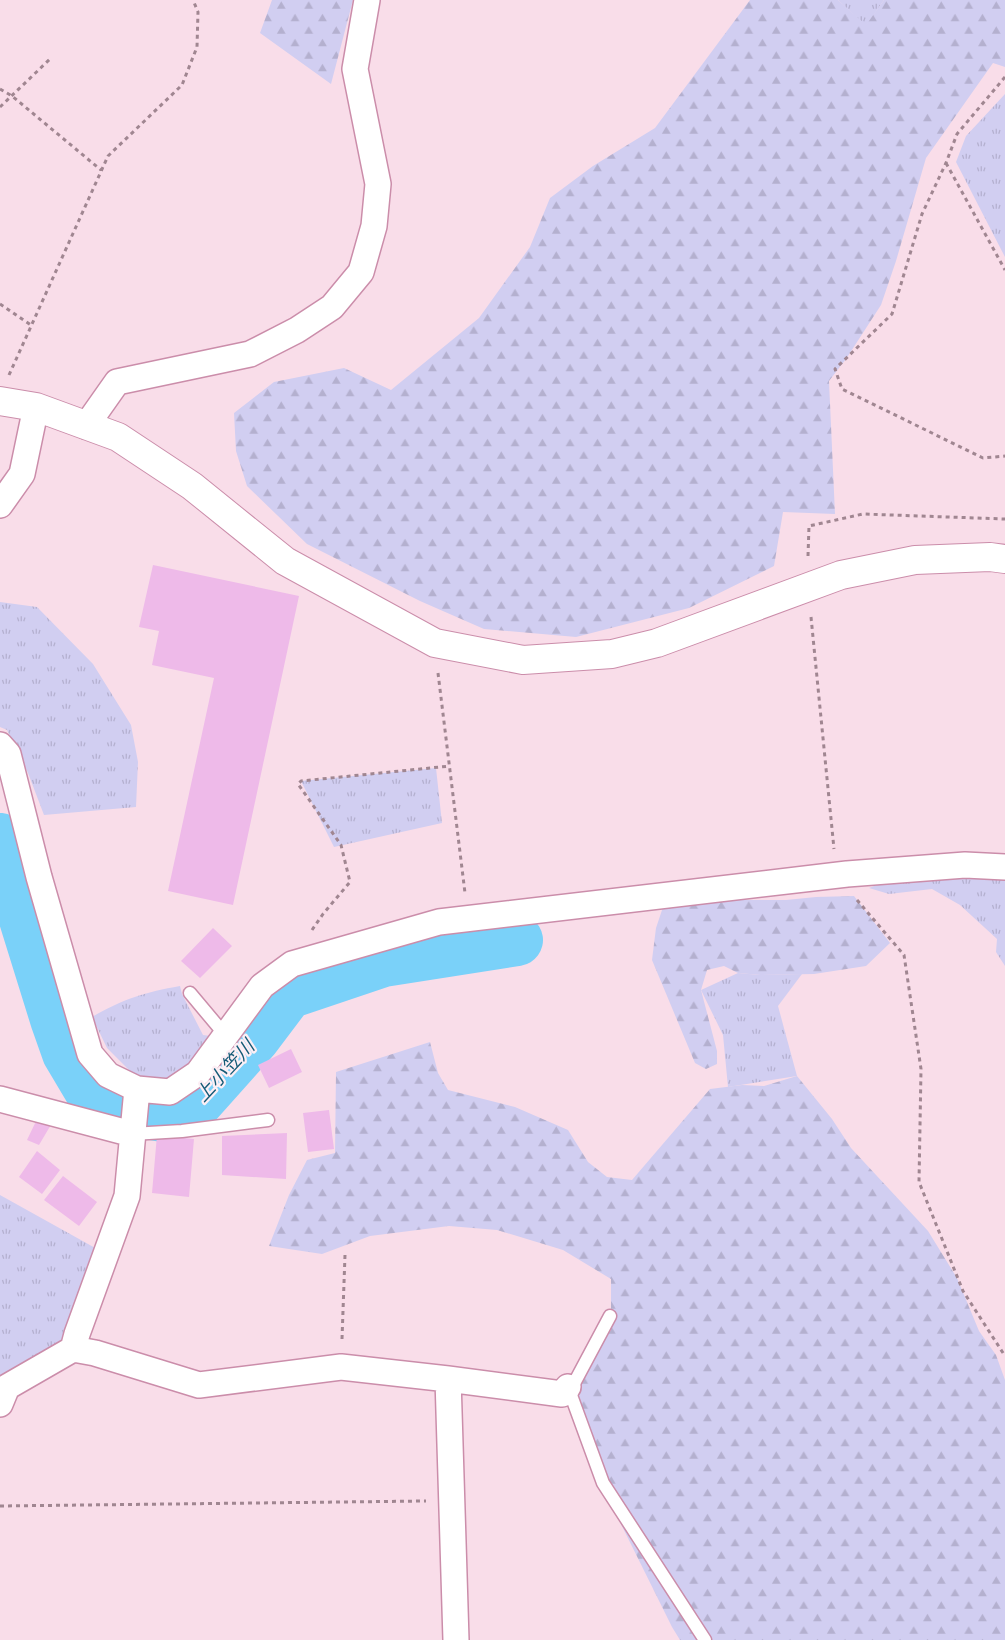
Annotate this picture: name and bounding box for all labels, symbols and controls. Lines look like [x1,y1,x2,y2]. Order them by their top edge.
water label: 上小笠川 [190,1033,260,1106]

